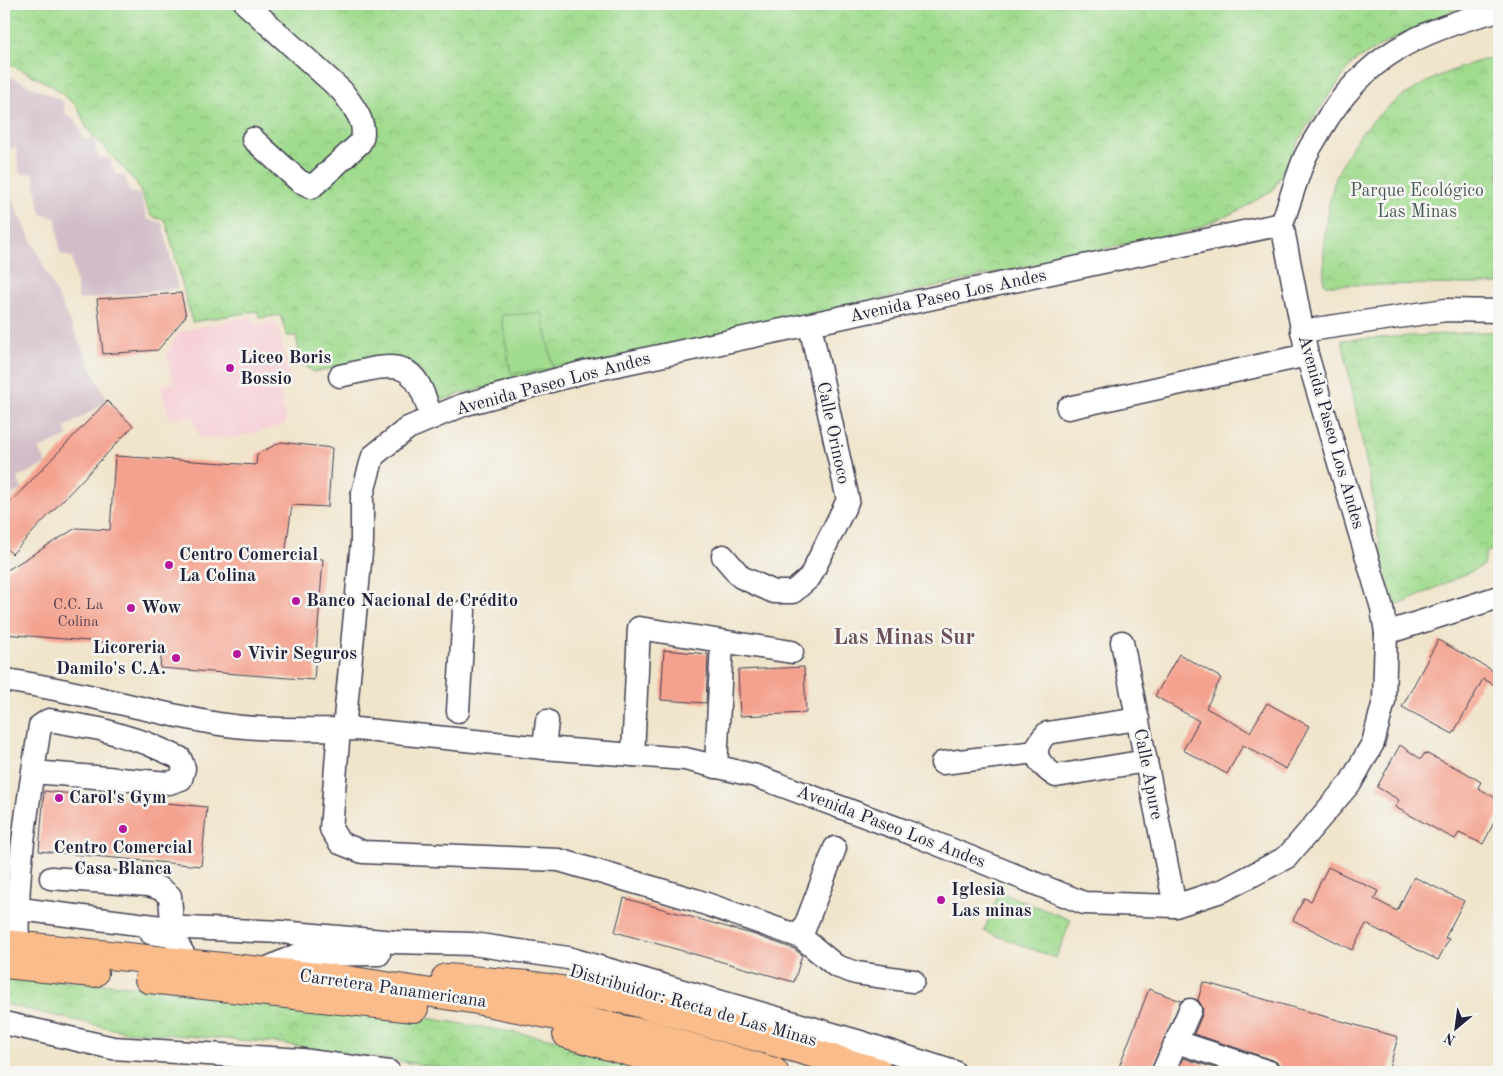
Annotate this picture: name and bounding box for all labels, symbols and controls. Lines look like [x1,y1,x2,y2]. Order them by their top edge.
park label: Parque Ecológico Las Minas [1350,182,1484,221]
street label: Avenida Paseo Los Andes [848,266,1048,326]
street label: Avenida Paseo Los Andes [1295,333,1367,531]
place label: Liceo Boris Bossio [240,349,331,388]
street label: Avenida Paseo Los Andes [454,349,652,419]
marker: Liceo Boris Bossio [224,362,236,374]
street label: Calle Orinoco [813,380,853,486]
place label: Centro Comercial La Colina [179,546,318,585]
marker: Centro Comercial La Colina [163,559,175,571]
place label: Banco Nacional de Crédito [306,592,518,610]
marker: Banco Nacional de Crédito [290,595,302,607]
house number: C.C. La Colina [53,598,104,630]
place label: Wow [141,599,181,617]
marker: Wow [125,602,137,614]
district label: Las Minas Sur [833,627,975,649]
place label: Licoreria Damilo's C.A. [56,639,166,678]
place label: Vivir Seguros [247,645,357,663]
marker: Vivir Seguros [231,648,243,660]
marker: Licoreria Damilo's C.A. [170,652,182,664]
street label: Calle Apure [1130,727,1166,821]
street label: Avenida Paseo Los Andes [794,783,988,871]
place label: Carol's Gym [69,789,166,807]
marker: Carol's Gym [53,792,65,804]
marker: Centro Comercial Casa Blanca [117,823,129,835]
place label: Centro Comercial Casa Blanca [54,839,193,878]
place label: Iglesia Las minas [951,881,1032,920]
marker: Iglesia Las minas [935,894,947,906]
street label: Distribuidor: Recta de Las Minas [567,962,819,1050]
street label: Carretera Panamericana [298,967,488,1011]
north arrow [1430,1004,1480,1054]
text: N [1442,1030,1458,1047]

